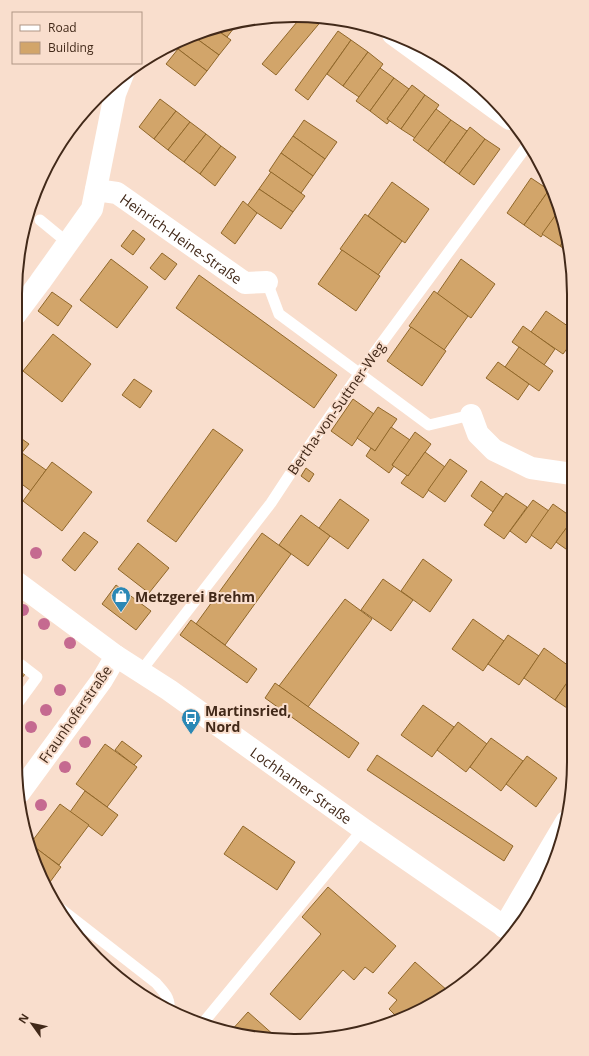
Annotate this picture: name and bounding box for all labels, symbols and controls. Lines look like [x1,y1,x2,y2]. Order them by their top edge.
legend [12,12,142,64]
text: Road [48,19,77,36]
text: Building [48,39,94,56]
street label: Heinrich-Heine-Straße [117,189,246,288]
street label: Bertha-von-Suttner-Weg [283,337,389,478]
shop icon: Metzgerei Brehm [110,585,132,613]
place label: Metzgerei Brehm [135,587,255,606]
street label: Fraunhoferstraße [34,661,116,767]
place label: Martinsried, Nord [205,701,291,736]
bus stop icon: Martinsried, Nord [180,707,202,735]
street label: Lochhamer Straße [247,742,356,828]
north arrow [12,1004,52,1044]
text: N [14,1010,32,1026]

